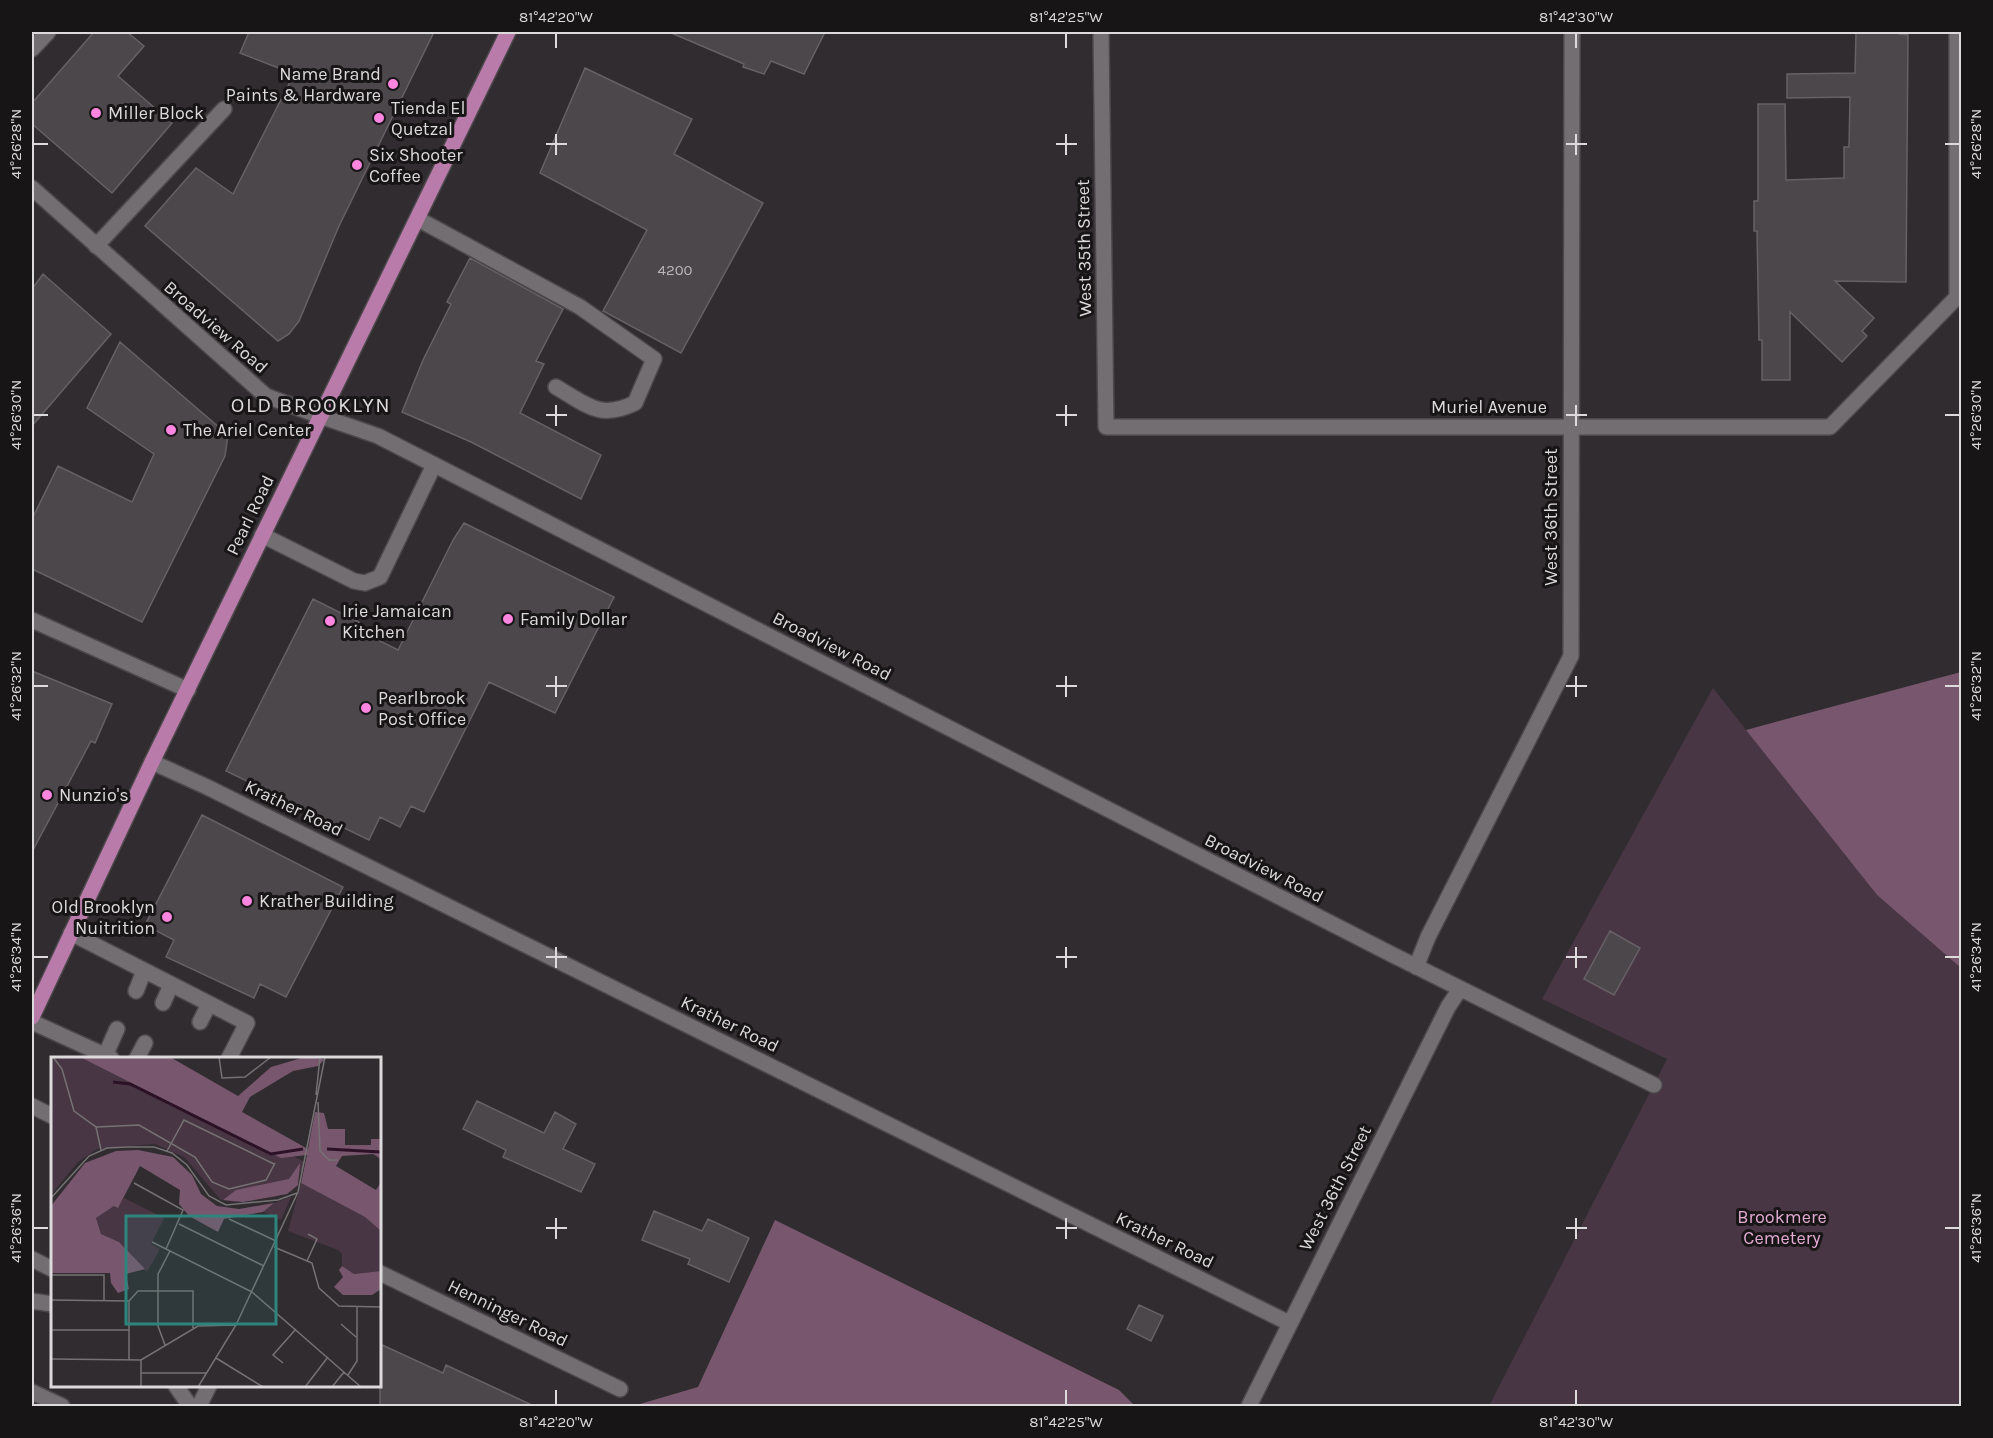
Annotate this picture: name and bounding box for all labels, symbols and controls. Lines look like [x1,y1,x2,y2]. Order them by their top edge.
text: 81°42'20"W [519,8,594,26]
text: 81°42'25"W [1029,8,1103,26]
text: 81°42'30"W [1539,8,1614,26]
place label: Name Brand Paints & Hardware [226,63,381,106]
marker: Name Brand Paints & Hardware [386,77,400,91]
place label: Tienda El Quetzal [391,97,466,140]
place label: Miller Block [108,102,204,124]
marker: Miller Block [89,106,103,120]
text: 41°26'28"N [7,109,25,179]
text: 41°26'28"N [1967,109,1985,179]
marker: Tienda El Quetzal [372,111,386,125]
place label: Six Shooter Coffee [369,144,463,187]
marker: Six Shooter Coffee [350,158,364,172]
street label: West 35th Street [1072,179,1096,317]
house number: 4200 [658,261,693,279]
street label: Broadview Road [160,276,272,378]
text: 41°26'30"N [7,380,25,450]
text: 41°26'30"N [1967,380,1985,450]
district label: OLD BROOKLYN [231,393,391,417]
street label: Muriel Avenue [1431,396,1547,418]
place label: The Ariel Center [183,419,311,441]
marker: The Ariel Center [164,423,178,437]
street label: West 36th Street [1540,448,1562,586]
street label: Pearl Road [221,471,279,559]
place label: Irie Jamaican Kitchen [342,600,452,643]
street label: Broadview Road [769,607,895,685]
place label: Family Dollar [520,608,628,630]
marker: Family Dollar [501,612,515,626]
marker: Irie Jamaican Kitchen [323,614,337,628]
text: 41°26'32"N [7,651,25,721]
text: 41°26'32"N [1967,651,1985,721]
place label: Pearlbrook Post Office [378,687,466,730]
marker: Pearlbrook Post Office [359,701,373,715]
street label: Krather Road [241,775,347,841]
place label: Nunzio's [59,784,129,806]
marker: Nunzio's [40,788,54,802]
street label: Broadview Road [1201,829,1327,907]
place label: Krather Building [259,890,394,912]
marker: Krather Building [240,894,254,908]
place label: Old Brooklyn Nuitrition [52,896,155,939]
marker: Old Brooklyn Nuitrition [160,910,174,924]
text: 41°26'34"N [7,922,25,992]
text: 41°26'34"N [1967,922,1985,992]
street label: Krather Road [677,991,783,1057]
inset map [51,1057,381,1387]
street label: West 36th Street [1294,1122,1376,1254]
text: 41°26'36"N [7,1193,25,1263]
text: 41°26'36"N [1967,1193,1985,1263]
park label: Brookmere Cemetery [1737,1206,1827,1249]
street label: Krather Road [1112,1207,1218,1273]
street label: Henninger Road [444,1274,572,1352]
text: 81°42'20"W [519,1413,594,1431]
text: 81°42'25"W [1029,1413,1103,1431]
text: 81°42'30"W [1539,1413,1614,1431]

